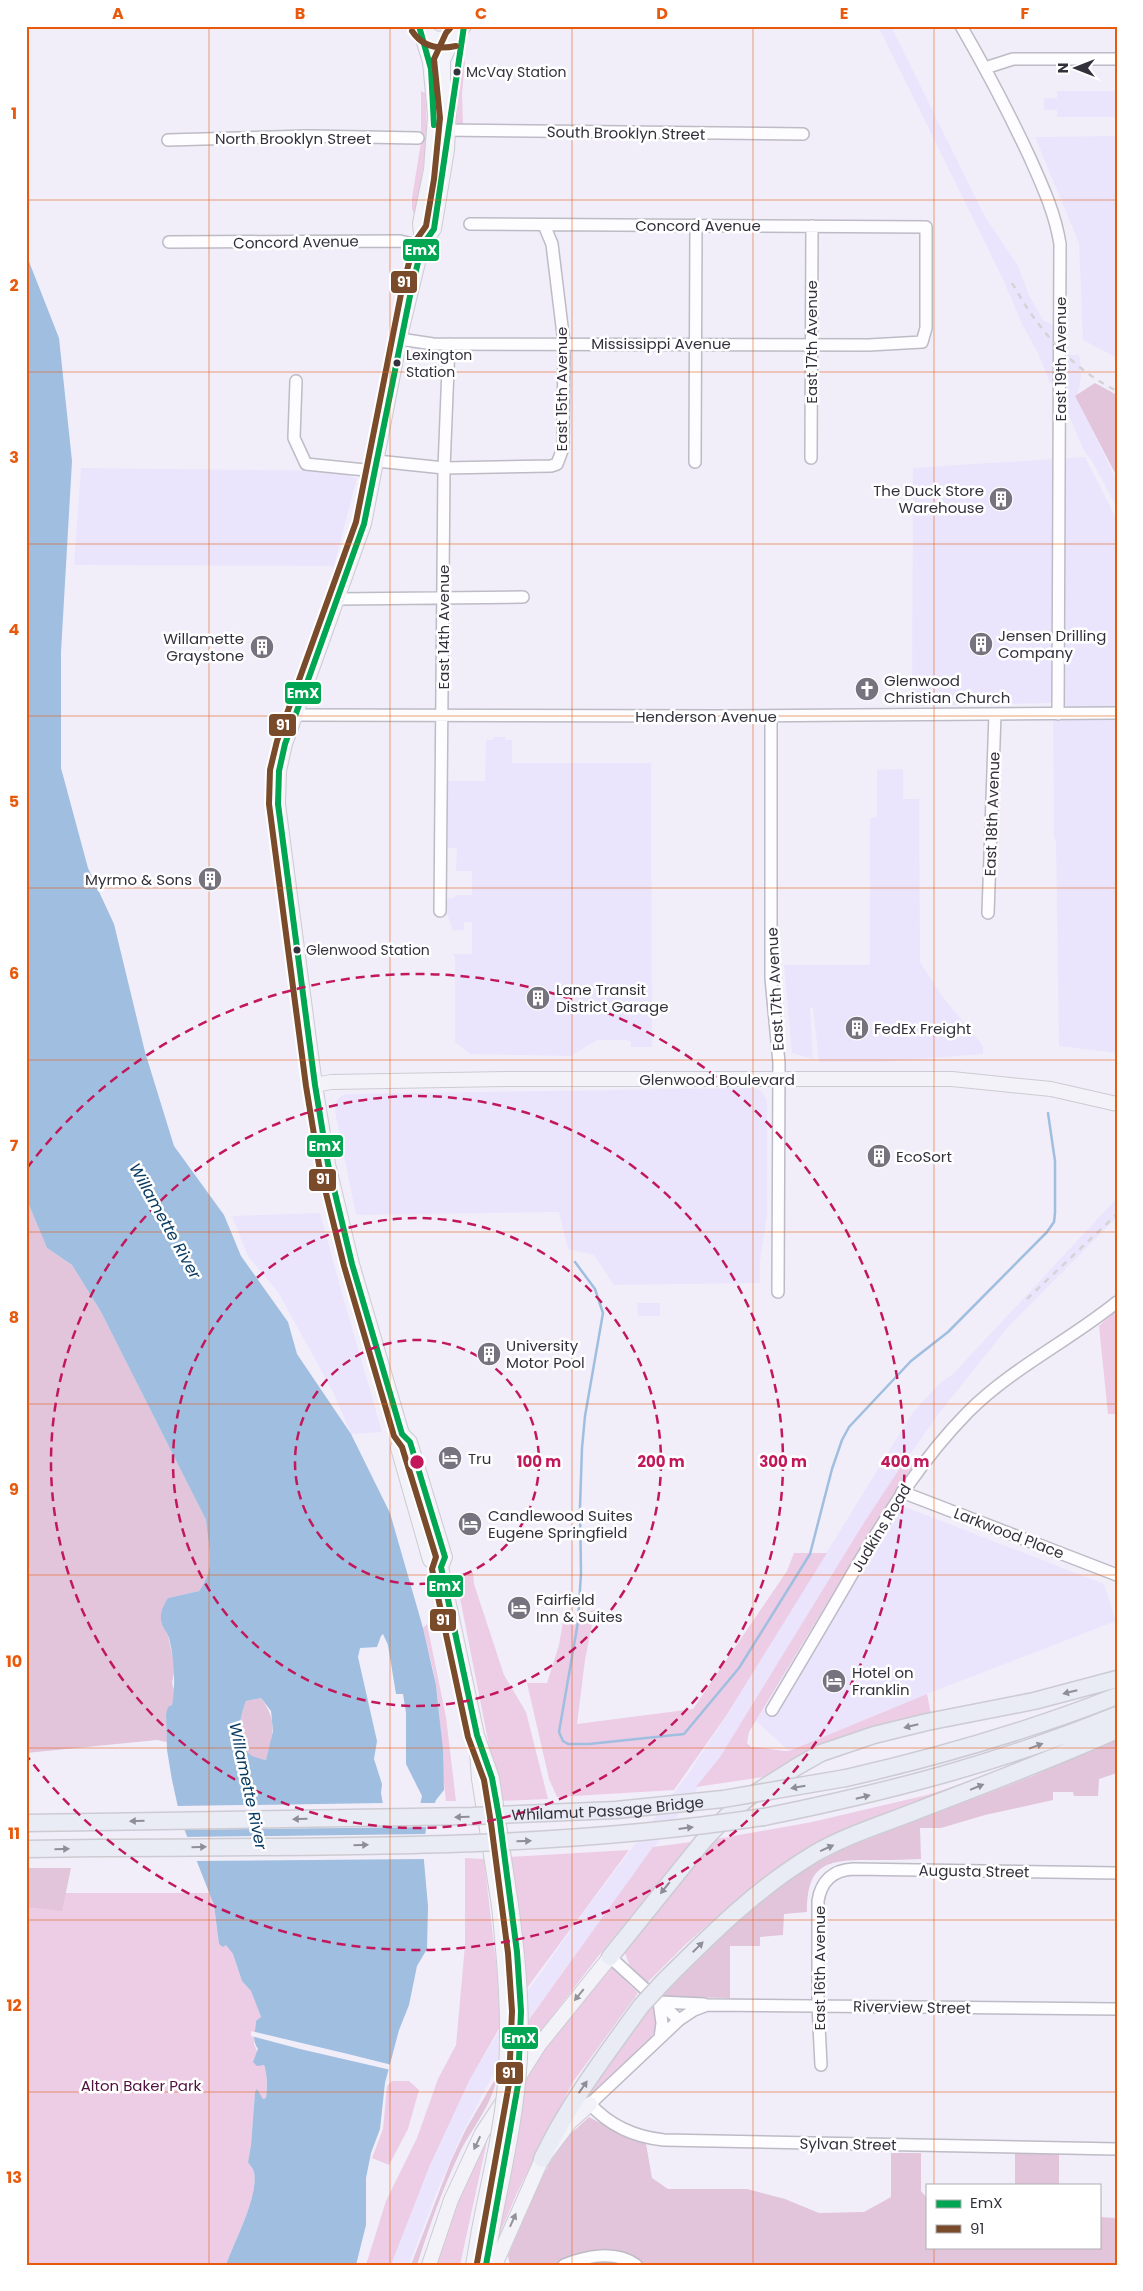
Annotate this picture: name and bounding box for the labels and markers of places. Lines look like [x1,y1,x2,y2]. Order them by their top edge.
place label: McVay Station [466,62,566,82]
marker: McVay Station [452,67,462,77]
place label: Lexington Station [406,345,472,382]
marker: Lexington Station [392,358,402,368]
place label: The Duck Store Warehouse [873,480,984,518]
building icon: The Duck Store Warehouse [988,486,1014,512]
place label: Jensen Drilling Company [998,625,1106,663]
place label: Willamette Graystone [163,628,244,666]
building icon: Jensen Drilling Company [968,631,994,657]
building icon: Willamette Graystone [249,634,275,660]
place label: Glenwood Christian Church [884,670,1010,708]
church icon: Glenwood Christian Church [854,676,880,702]
building icon: Myrmo & Sons [197,866,223,892]
place label: Myrmo & Sons [85,869,192,890]
place label: Glenwood Station [306,940,430,960]
marker: Glenwood Station [292,945,302,955]
place label: Lane Transit District Garage [556,979,668,1017]
building icon: Lane Transit District Garage [525,985,551,1011]
building icon: FedEx Freight [844,1015,870,1041]
place label: FedEx Freight [874,1018,971,1039]
building icon: EcoSort [866,1143,892,1169]
place label: EcoSort [896,1146,952,1167]
place label: University Motor Pool [506,1335,585,1373]
building icon: University Motor Pool [476,1341,502,1367]
hotel icon: Tru [437,1445,463,1471]
place label: Tru [468,1448,491,1469]
centre of rings [408,1453,426,1471]
place label: Candlewood Suites Eugene Springfield [488,1505,633,1543]
hotel icon: Candlewood Suites Eugene Springfield [457,1511,483,1537]
place label: Fairfield Inn & Suites [536,1589,623,1627]
hotel icon: Fairfield Inn & Suites [506,1595,532,1621]
place label: Hotel on Franklin [852,1662,914,1700]
hotel icon: Hotel on Franklin [821,1668,847,1694]

